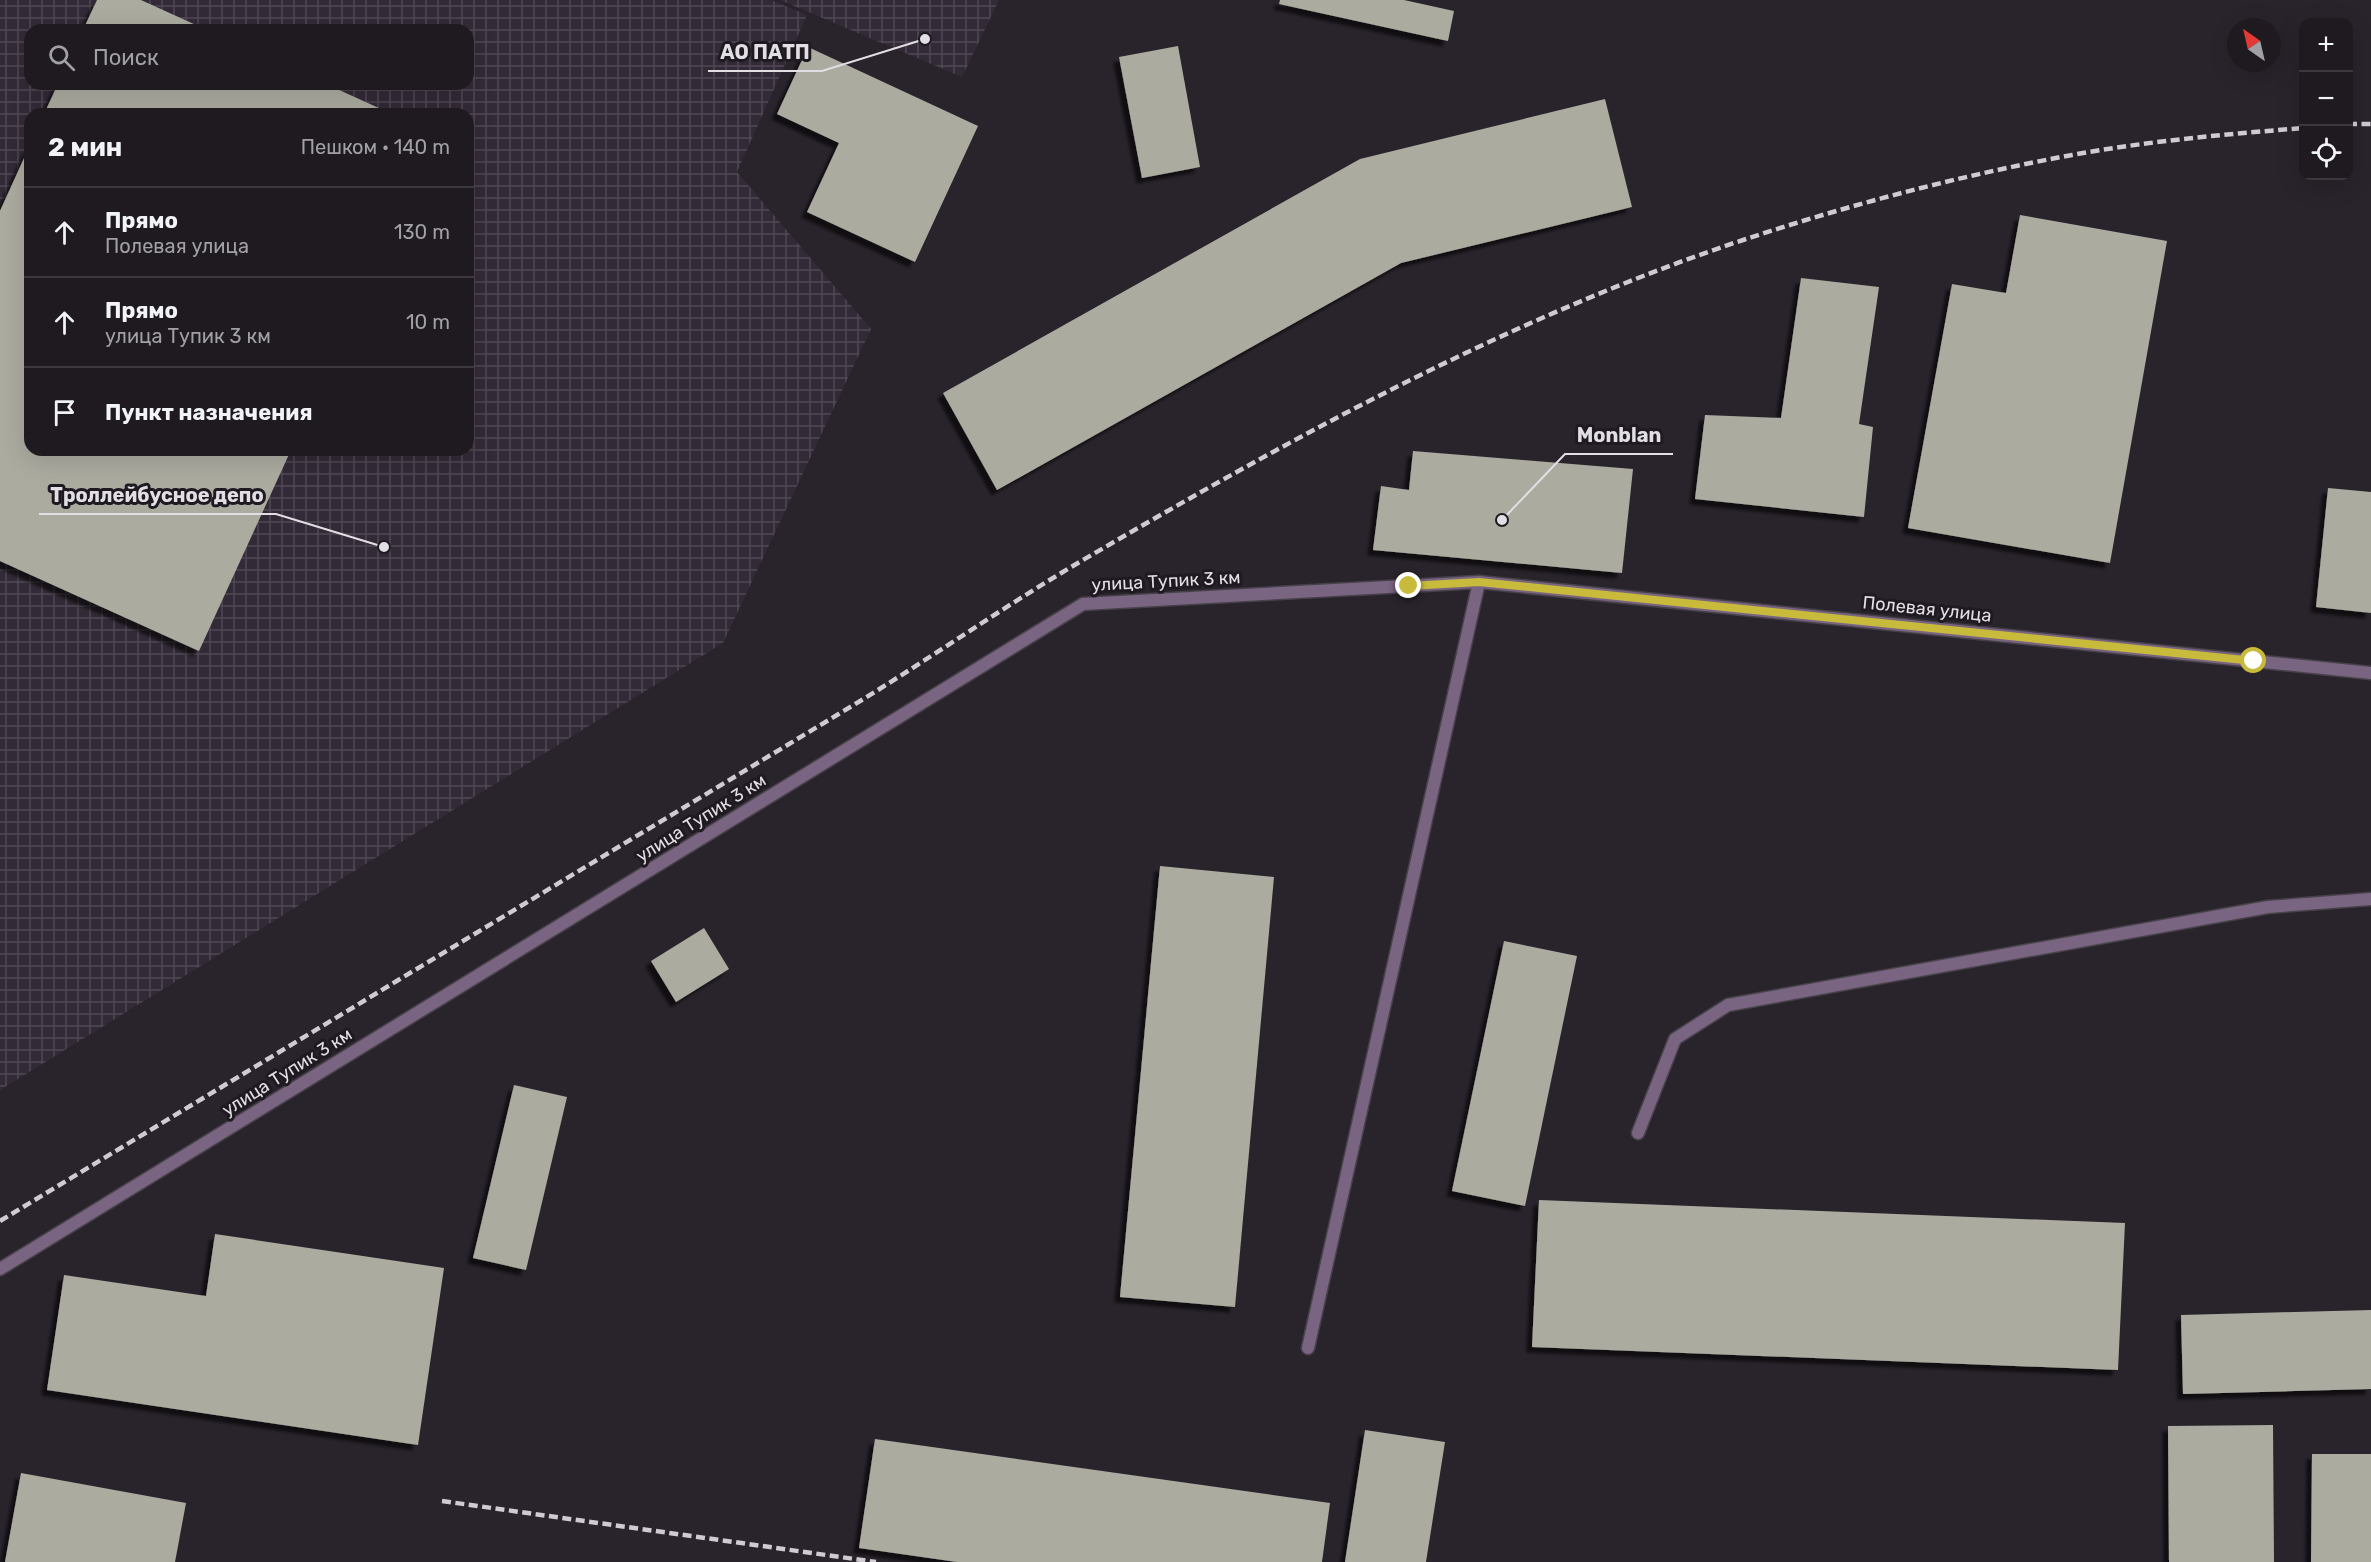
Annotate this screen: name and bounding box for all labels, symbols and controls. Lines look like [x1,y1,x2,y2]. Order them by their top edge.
north arrow [2227,18,2281,72]
map controls [2299,18,2353,180]
button: + [2299,18,2353,72]
search box [24,24,474,90]
callout: АО ПАТП [708,33,822,71]
text: АО ПАТП [720,40,810,64]
icon: search [45,41,78,74]
text: Поиск [93,44,159,71]
button: − [2299,72,2353,126]
button: locate [2299,126,2353,180]
text: 2 мин [48,132,122,163]
text: Пешком · 140 m [301,135,450,159]
text: Прямо [105,207,178,234]
icon: ahead [48,216,81,249]
text: 130 m [394,220,450,244]
text: Полевая улица [105,234,249,258]
text: Прямо [105,297,178,324]
icon: ahead [48,306,81,339]
text: 10 m [406,310,450,334]
text: улица Тупик 3 км [105,324,271,348]
icon: arrive [48,396,81,429]
text: Пункт назначения [105,399,313,426]
callout: Monblan [1565,416,1673,454]
text: Monblan [1577,423,1661,447]
callout: Троллейбусное депо [39,476,276,514]
text: Троллейбусное депо [50,483,264,507]
street label: улица Тупик 3 км [1091,566,1241,596]
route end [1395,572,1421,598]
street label: Полевая улица [1861,591,1993,627]
route start [2240,647,2266,673]
street label: улица Тупик 3 км [632,769,770,867]
street label: улица Тупик 3 км [218,1023,356,1121]

